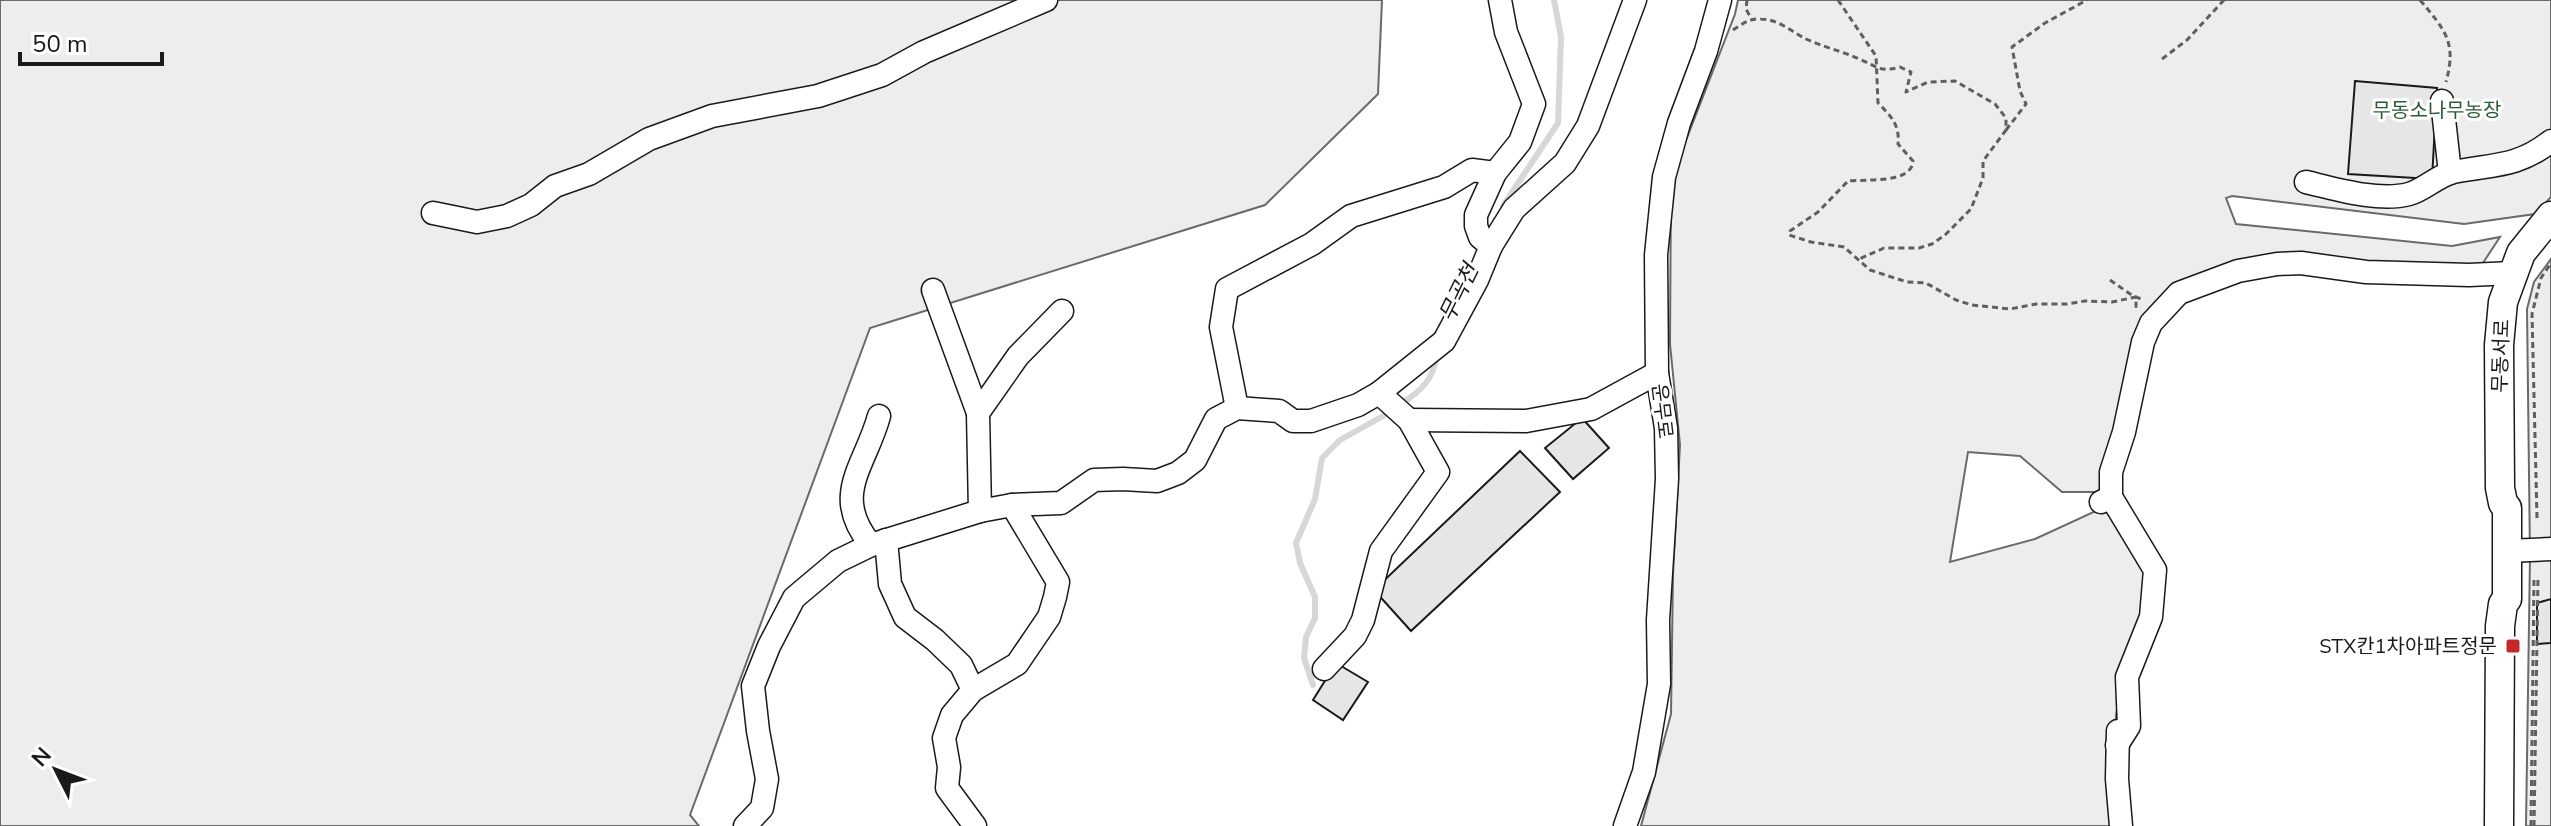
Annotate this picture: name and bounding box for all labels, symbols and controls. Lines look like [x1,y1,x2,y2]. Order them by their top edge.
scale bar [20,16,162,66]
text: 50 m [32,28,88,60]
park label: 무동소나무농장 [2373,97,2501,124]
water label: 무곡천 [1432,257,1487,327]
street label: 무동서로 [2486,319,2516,393]
street label: 운무로 [1645,382,1679,440]
place label: STX칸1차아파트정문 [2319,633,2497,660]
marker: STX칸1차아파트정문 [2504,637,2522,655]
north arrow [16,730,96,810]
text: N [25,741,59,773]

